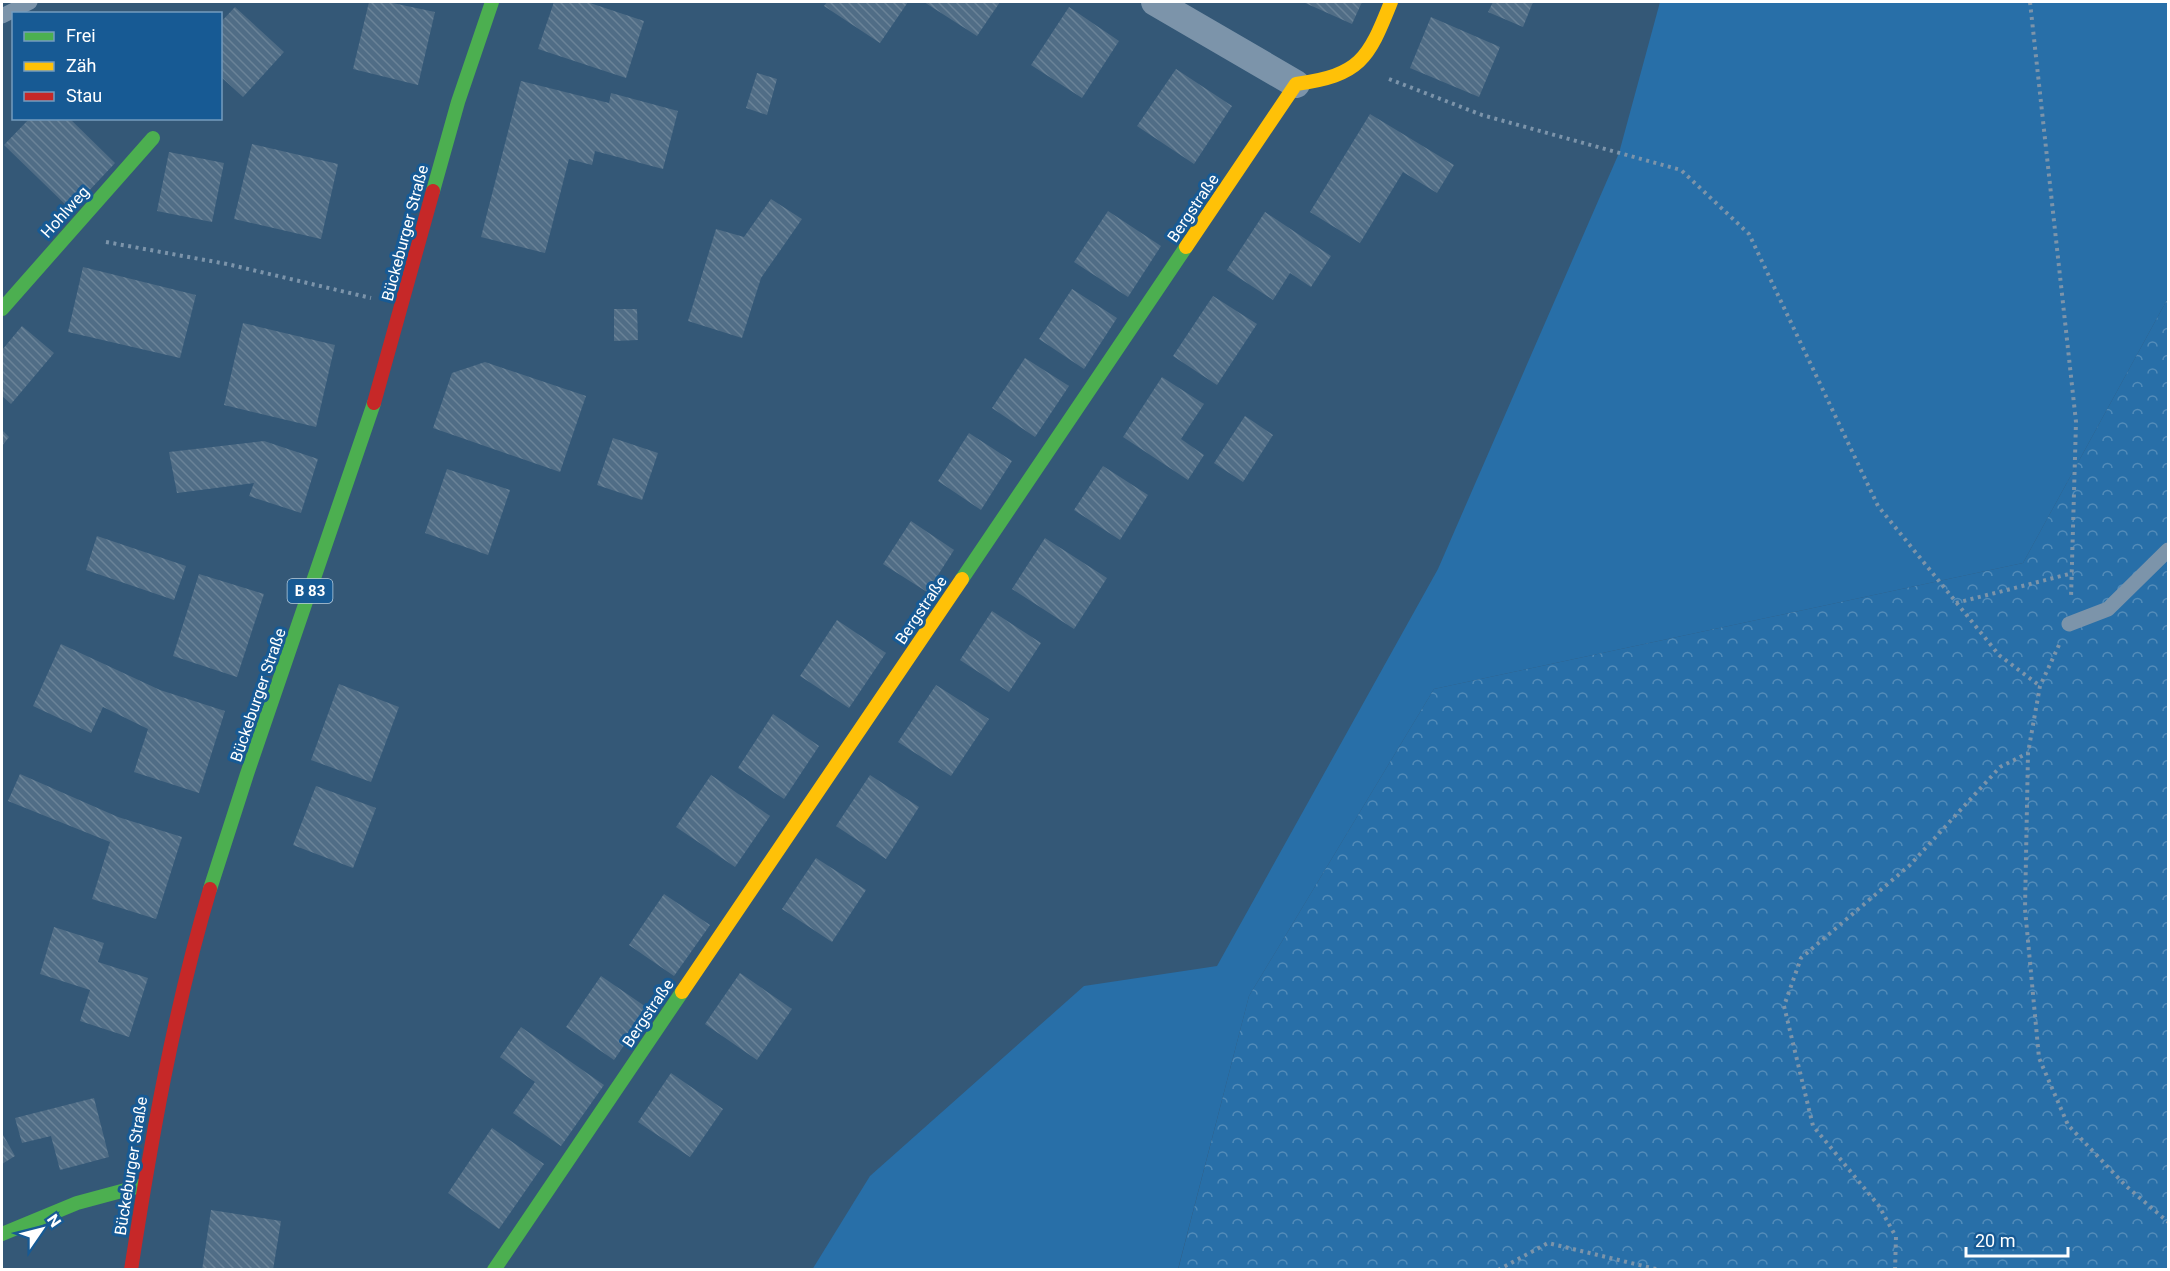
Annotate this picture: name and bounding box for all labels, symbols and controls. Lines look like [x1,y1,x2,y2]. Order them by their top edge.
legend [12,12,222,120]
text: Frei [66,25,96,46]
text: Zäh [66,55,97,76]
text: Stau [66,85,102,106]
street label: Bückeburger Straße [378,163,432,303]
street label: Bergstraße [1163,170,1223,246]
street label: Hohlweg [37,182,93,242]
street label: Bergstraße [891,572,951,648]
road number: B 83 [288,579,332,603]
street label: Bückeburger Straße [226,626,290,764]
street label: Bergstraße [618,975,678,1051]
street label: Bückeburger Straße [111,1095,151,1237]
north arrow [12,1199,72,1259]
text: N [43,1211,65,1231]
scale bar [1966,1220,2068,1258]
text: 20 m [1975,1230,2015,1251]

